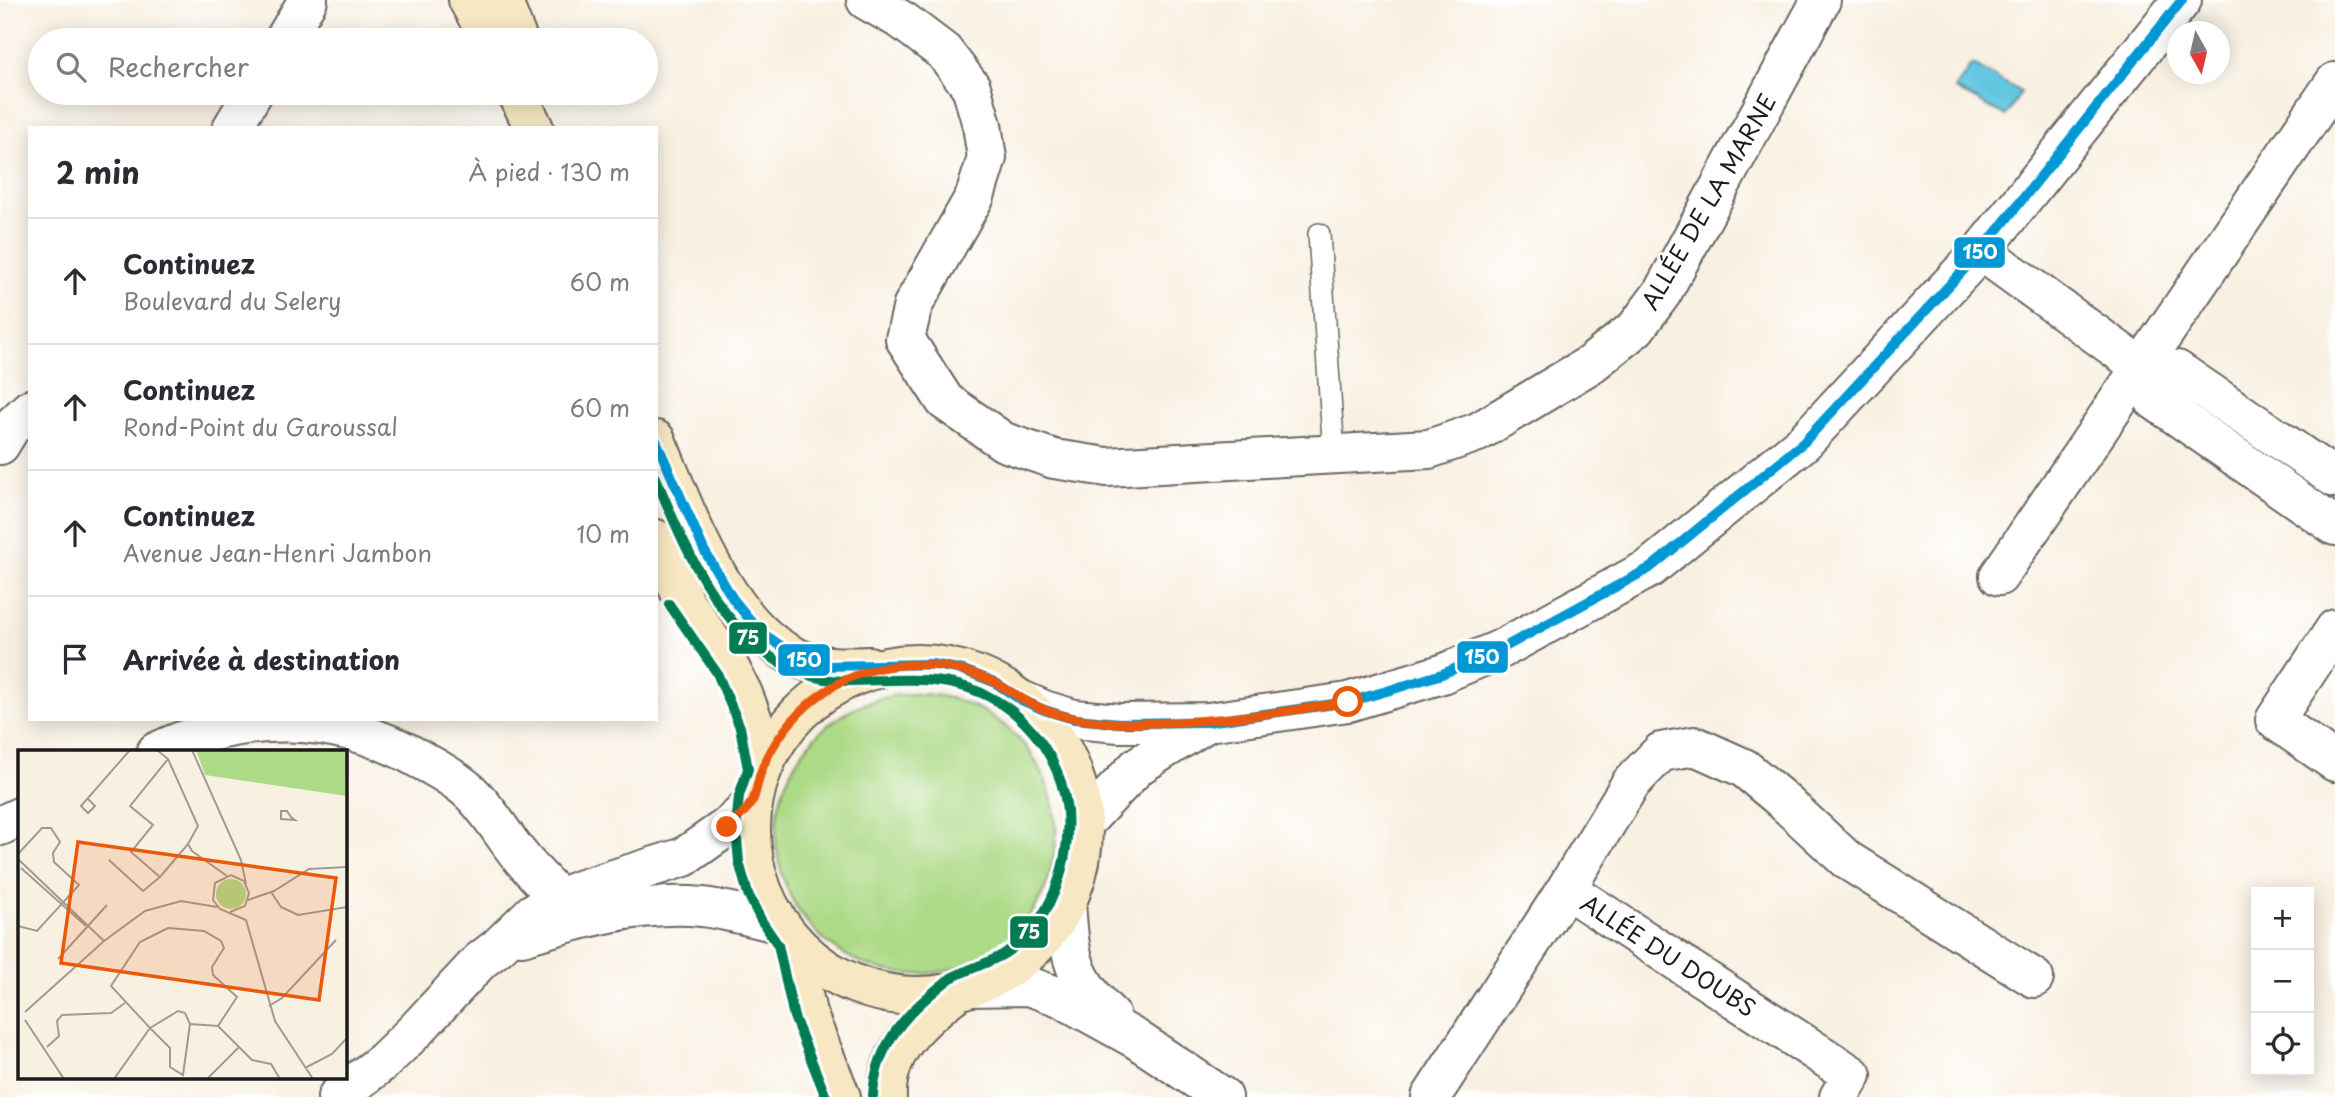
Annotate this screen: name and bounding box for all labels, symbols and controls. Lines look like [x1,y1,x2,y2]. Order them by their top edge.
north arrow [2167,21,2230,84]
search box [28,28,658,105]
text: Rechercher [108,47,249,86]
icon: search [52,48,90,86]
street label: ALLÉE DE LA MARNE [1632,87,1784,316]
text: 2 min [56,149,140,194]
text: À pied · 130 m [468,154,630,189]
line badge: 150 [1953,236,2006,269]
text: 150 [1962,237,1998,265]
text: Continuez [123,244,255,283]
icon: ahead [56,262,94,300]
text: 60 m [570,264,630,299]
text: Boulevard du Selery [123,283,341,318]
text: Continuez [123,370,255,409]
icon: ahead [56,388,94,426]
text: 60 m [570,390,630,425]
text: Rond-Point du Garoussal [123,409,398,444]
text: Continuez [123,496,255,535]
icon: ahead [56,514,94,552]
text: 10 m [576,516,630,551]
text: Avenue Jean-Henri Jambon [123,535,432,570]
line badge: 75 [728,621,768,655]
text: 75 [737,623,759,651]
icon: arrive [56,640,94,678]
text: Arrivée à destination [123,640,400,679]
line badge: 150 [1456,640,1509,674]
text: 150 [1464,642,1500,670]
line badge: 150 [777,643,831,677]
text: 150 [786,645,822,673]
route start [1332,686,1363,717]
inset map [18,750,346,1080]
route end [711,811,742,842]
street label: ALLÉE DU DOUBS [1574,885,1763,1025]
map controls [2251,887,2314,1076]
button: + [2251,887,2314,950]
line badge: 75 [1009,915,1049,949]
text: 75 [1018,917,1040,945]
button: − [2251,950,2314,1013]
button: locate [2251,1013,2314,1076]

